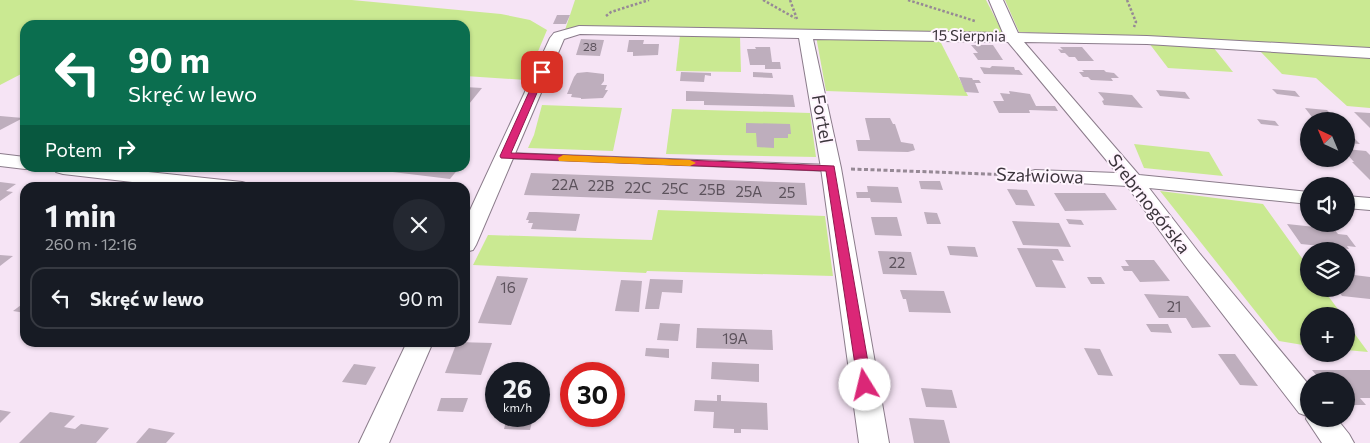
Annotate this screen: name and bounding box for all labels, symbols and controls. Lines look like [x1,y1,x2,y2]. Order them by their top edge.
street label: 15 Sierpnia [932,25,1006,45]
text: 90 m [128,37,210,80]
house number: 28 [583,39,597,53]
icon: left [45,40,110,105]
pin [521,51,563,93]
icon: arrive [528,58,556,86]
text: Skręć w lewo [128,80,257,107]
street label: Fortel [808,93,838,145]
north arrow [1300,112,1355,168]
map controls [1300,112,1355,427]
icon: right [112,135,140,163]
text: Potem [45,138,102,161]
street label: Srebrnogórska [1104,149,1196,258]
street label: Szałwiowa [996,162,1084,188]
house number: 22A [552,175,579,193]
house number: 22B [588,176,614,194]
button: sound [1300,177,1355,232]
house number: 22C [625,178,651,196]
house number: 25C [661,179,689,197]
house number: 25B [699,180,726,198]
house number: 25A [736,182,762,200]
house number: 25 [779,183,795,201]
text: 1 min [45,196,116,233]
button: close [393,199,445,251]
text: 260 m · 12:16 [45,234,137,253]
button: layers [1300,242,1355,297]
house number: 22 [889,253,905,271]
house number: 16 [500,278,516,296]
icon: left [47,284,75,312]
text: Skręć w lewo [90,287,204,310]
text: 90 m [399,287,443,310]
house number: 21 [1167,297,1181,315]
button: + [1300,307,1355,362]
house number: 19A [722,329,748,347]
position arrow [838,358,890,410]
speed limit sign: 30 [560,362,625,427]
button: − [1300,372,1355,427]
text: 26 [503,373,532,403]
text: km/h [503,400,532,414]

